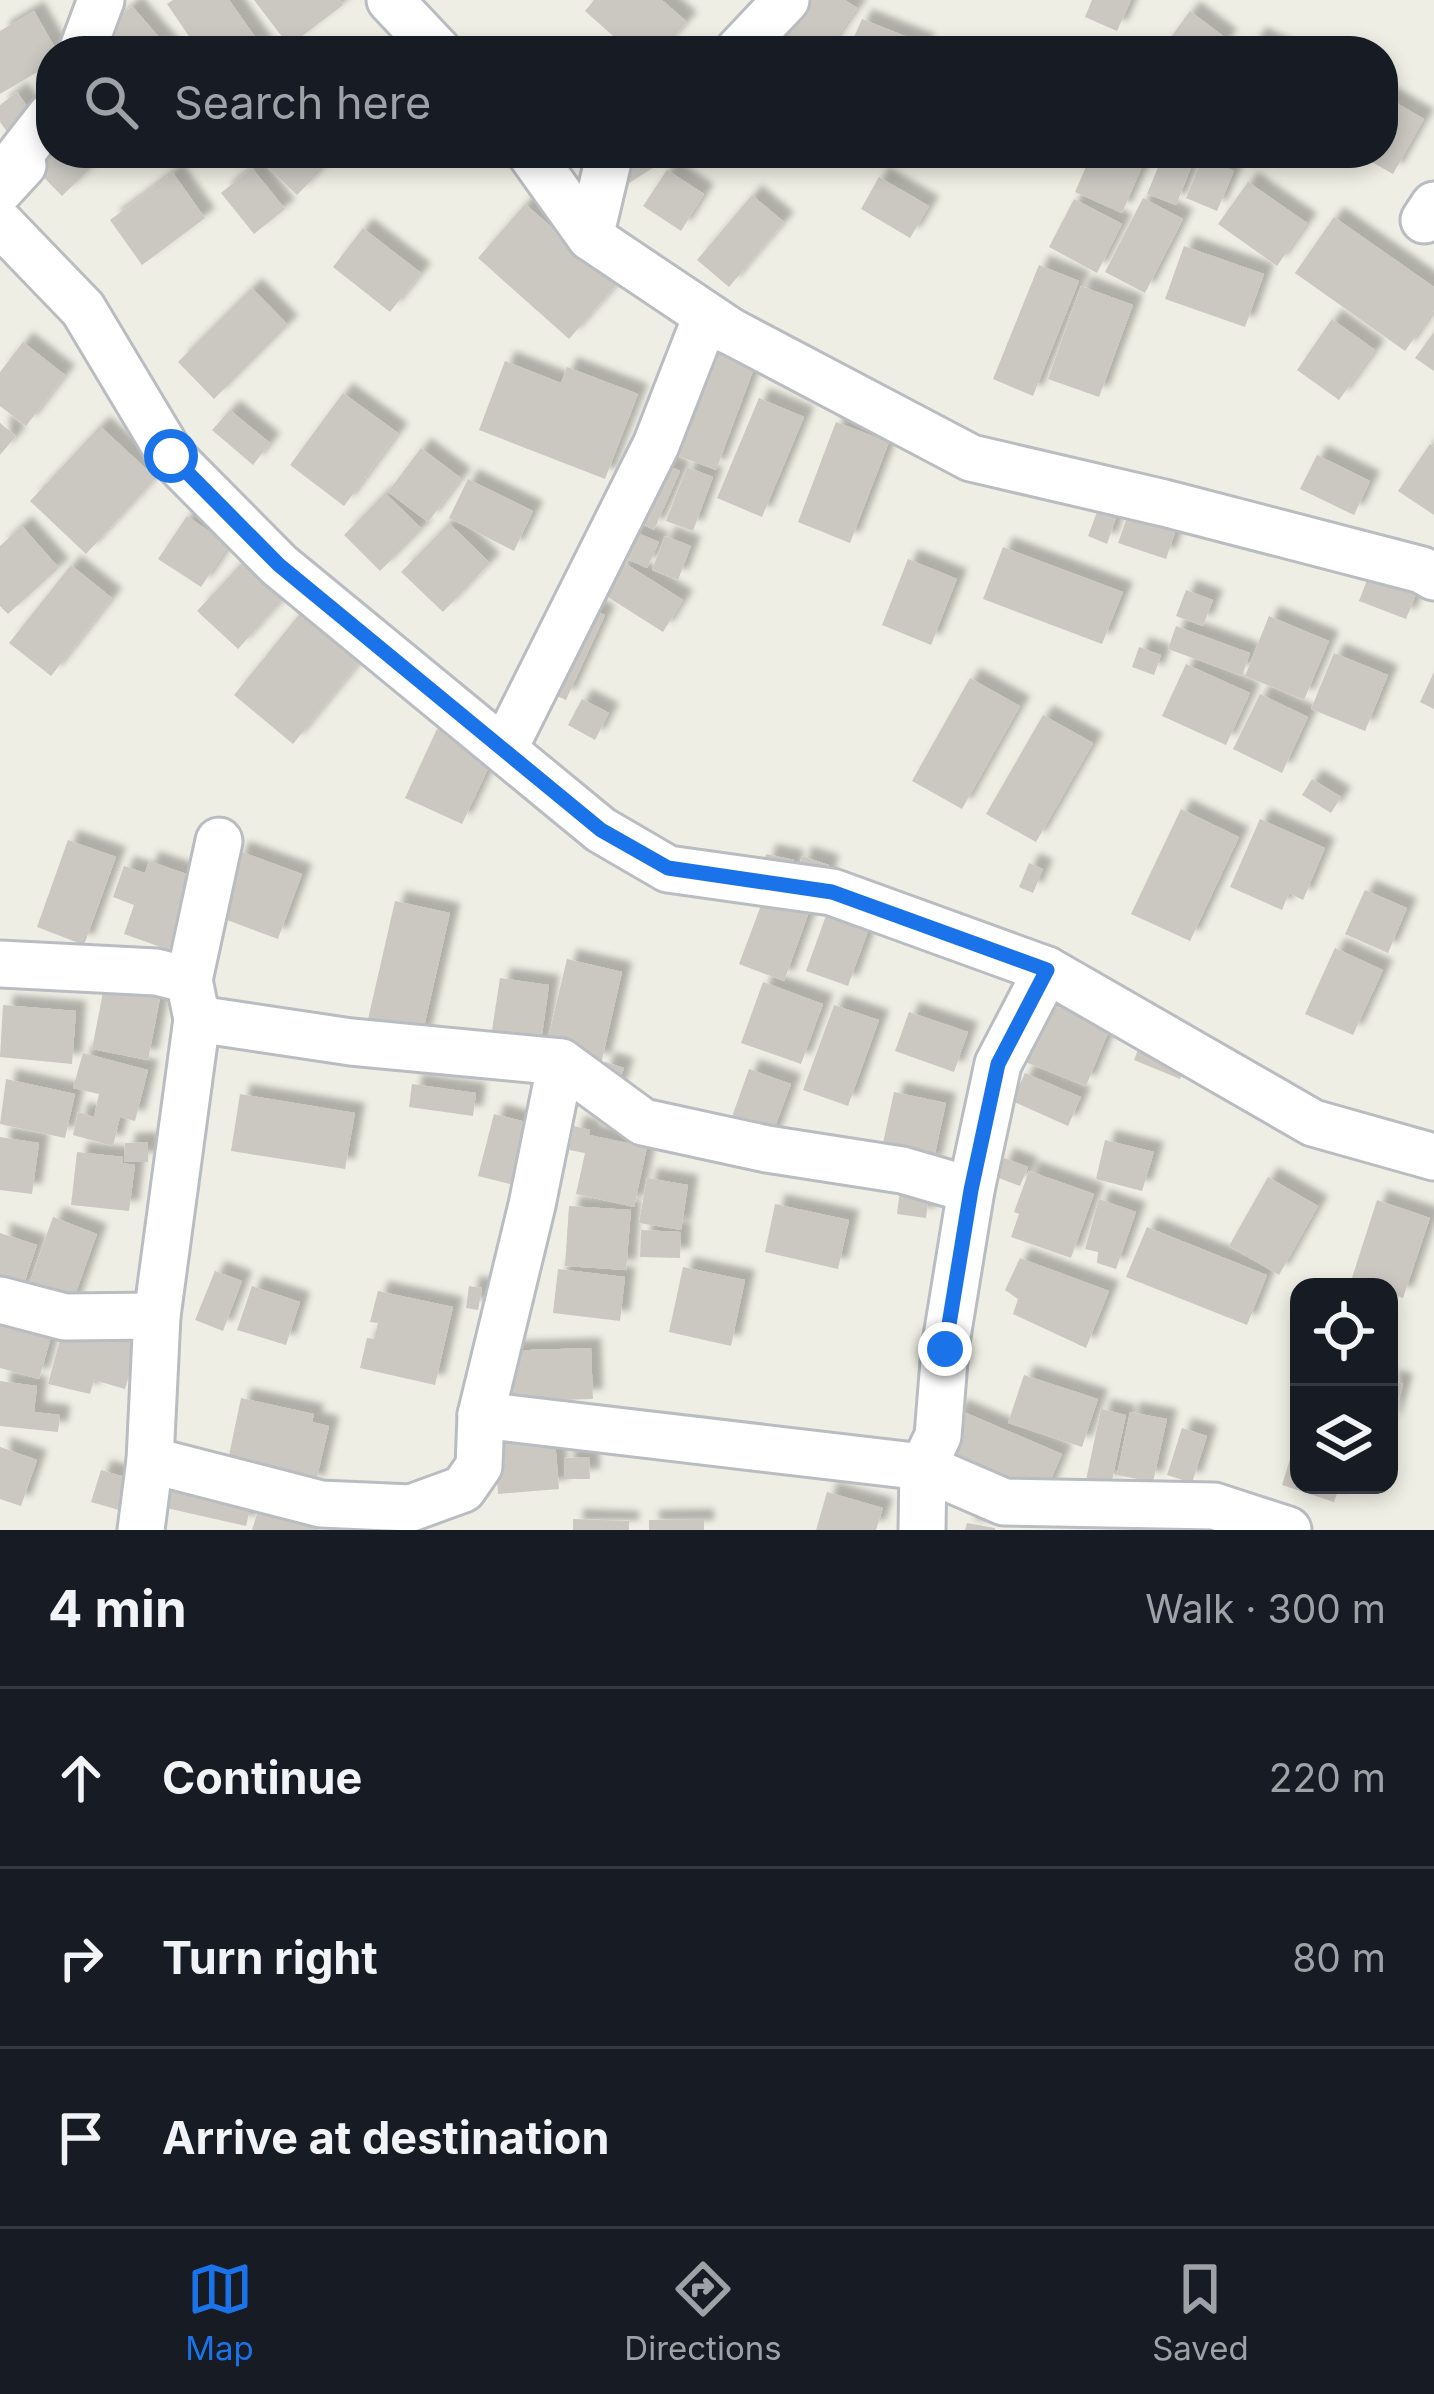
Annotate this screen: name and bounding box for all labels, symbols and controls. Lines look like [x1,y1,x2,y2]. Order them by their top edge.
search box [36,36,1398,168]
icon: search [78,69,144,135]
text: Search here [174,75,431,130]
route start [144,429,198,483]
map controls [1290,1278,1398,1494]
button: locate [1290,1278,1398,1386]
route end [918,1322,972,1376]
button: layers [1290,1386,1398,1494]
text: 4 min [48,1578,187,1639]
text: Walk · 300 m [1145,1585,1386,1632]
icon: ahead [48,1745,114,1811]
text: Continue [162,1750,362,1805]
text: 220 m [1269,1754,1386,1801]
icon: right [48,1925,114,1991]
text: Turn right [162,1930,378,1985]
text: 80 m [1292,1934,1386,1981]
icon: arrive [48,2105,114,2171]
text: Arrive at destination [162,2110,609,2165]
tab: Map [185,2256,254,2368]
tab: Directions [624,2256,782,2368]
tab: Saved [1152,2256,1249,2368]

